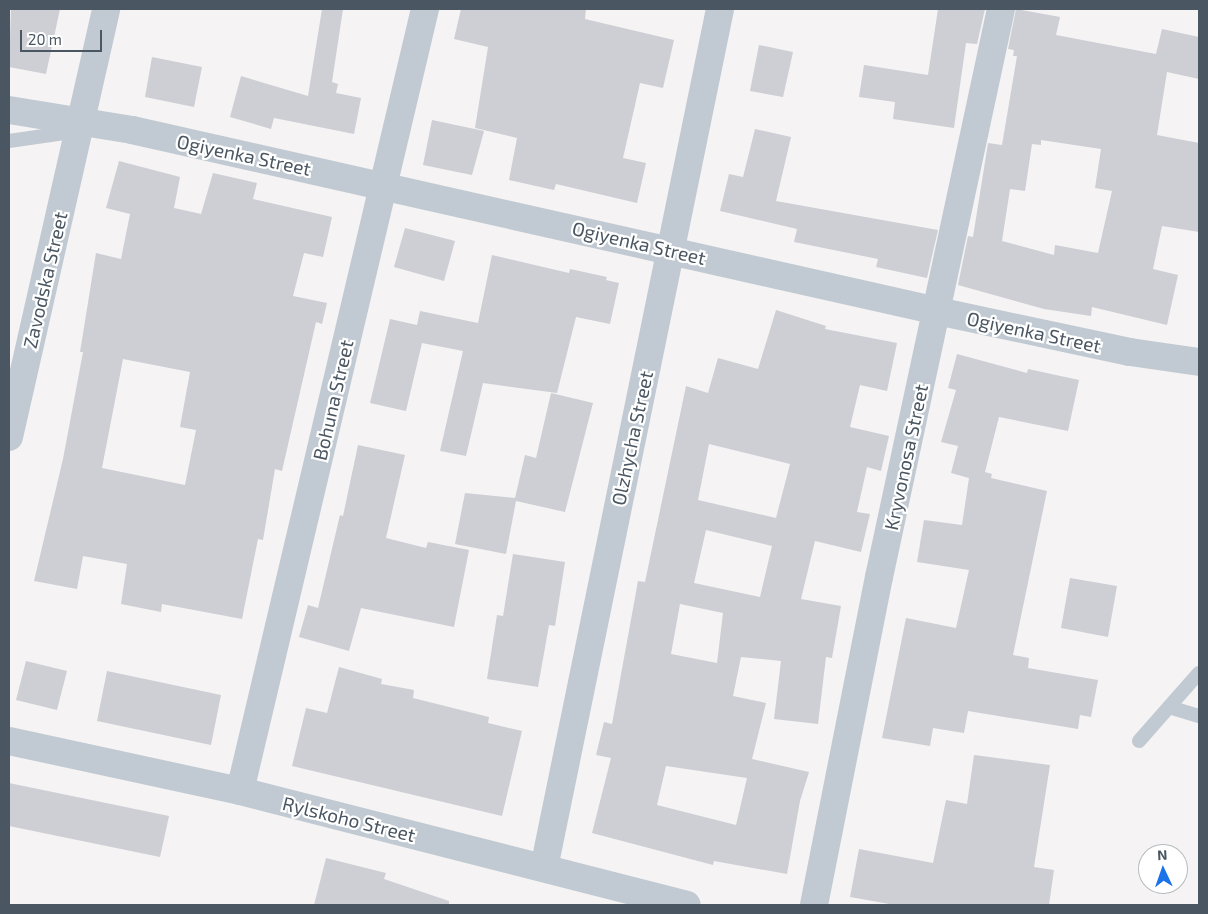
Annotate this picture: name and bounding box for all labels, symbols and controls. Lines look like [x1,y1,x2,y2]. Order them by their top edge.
scale bar [22,20,105,52]
text: 20 m [28,30,62,48]
street label: Ogiyenka Street [175,130,313,180]
street label: Zavodska Street [18,209,72,351]
street label: Ogiyenka Street [570,217,708,269]
street label: Ogiyenka Street [965,307,1103,357]
street label: Bohuna Street [308,338,358,462]
street label: Olzhycha Street [607,369,657,507]
street label: Kryvonosa Street [879,382,933,532]
street label: Rylskoho Street [280,791,418,847]
north arrow [1138,844,1188,894]
text: N [1157,846,1168,863]

